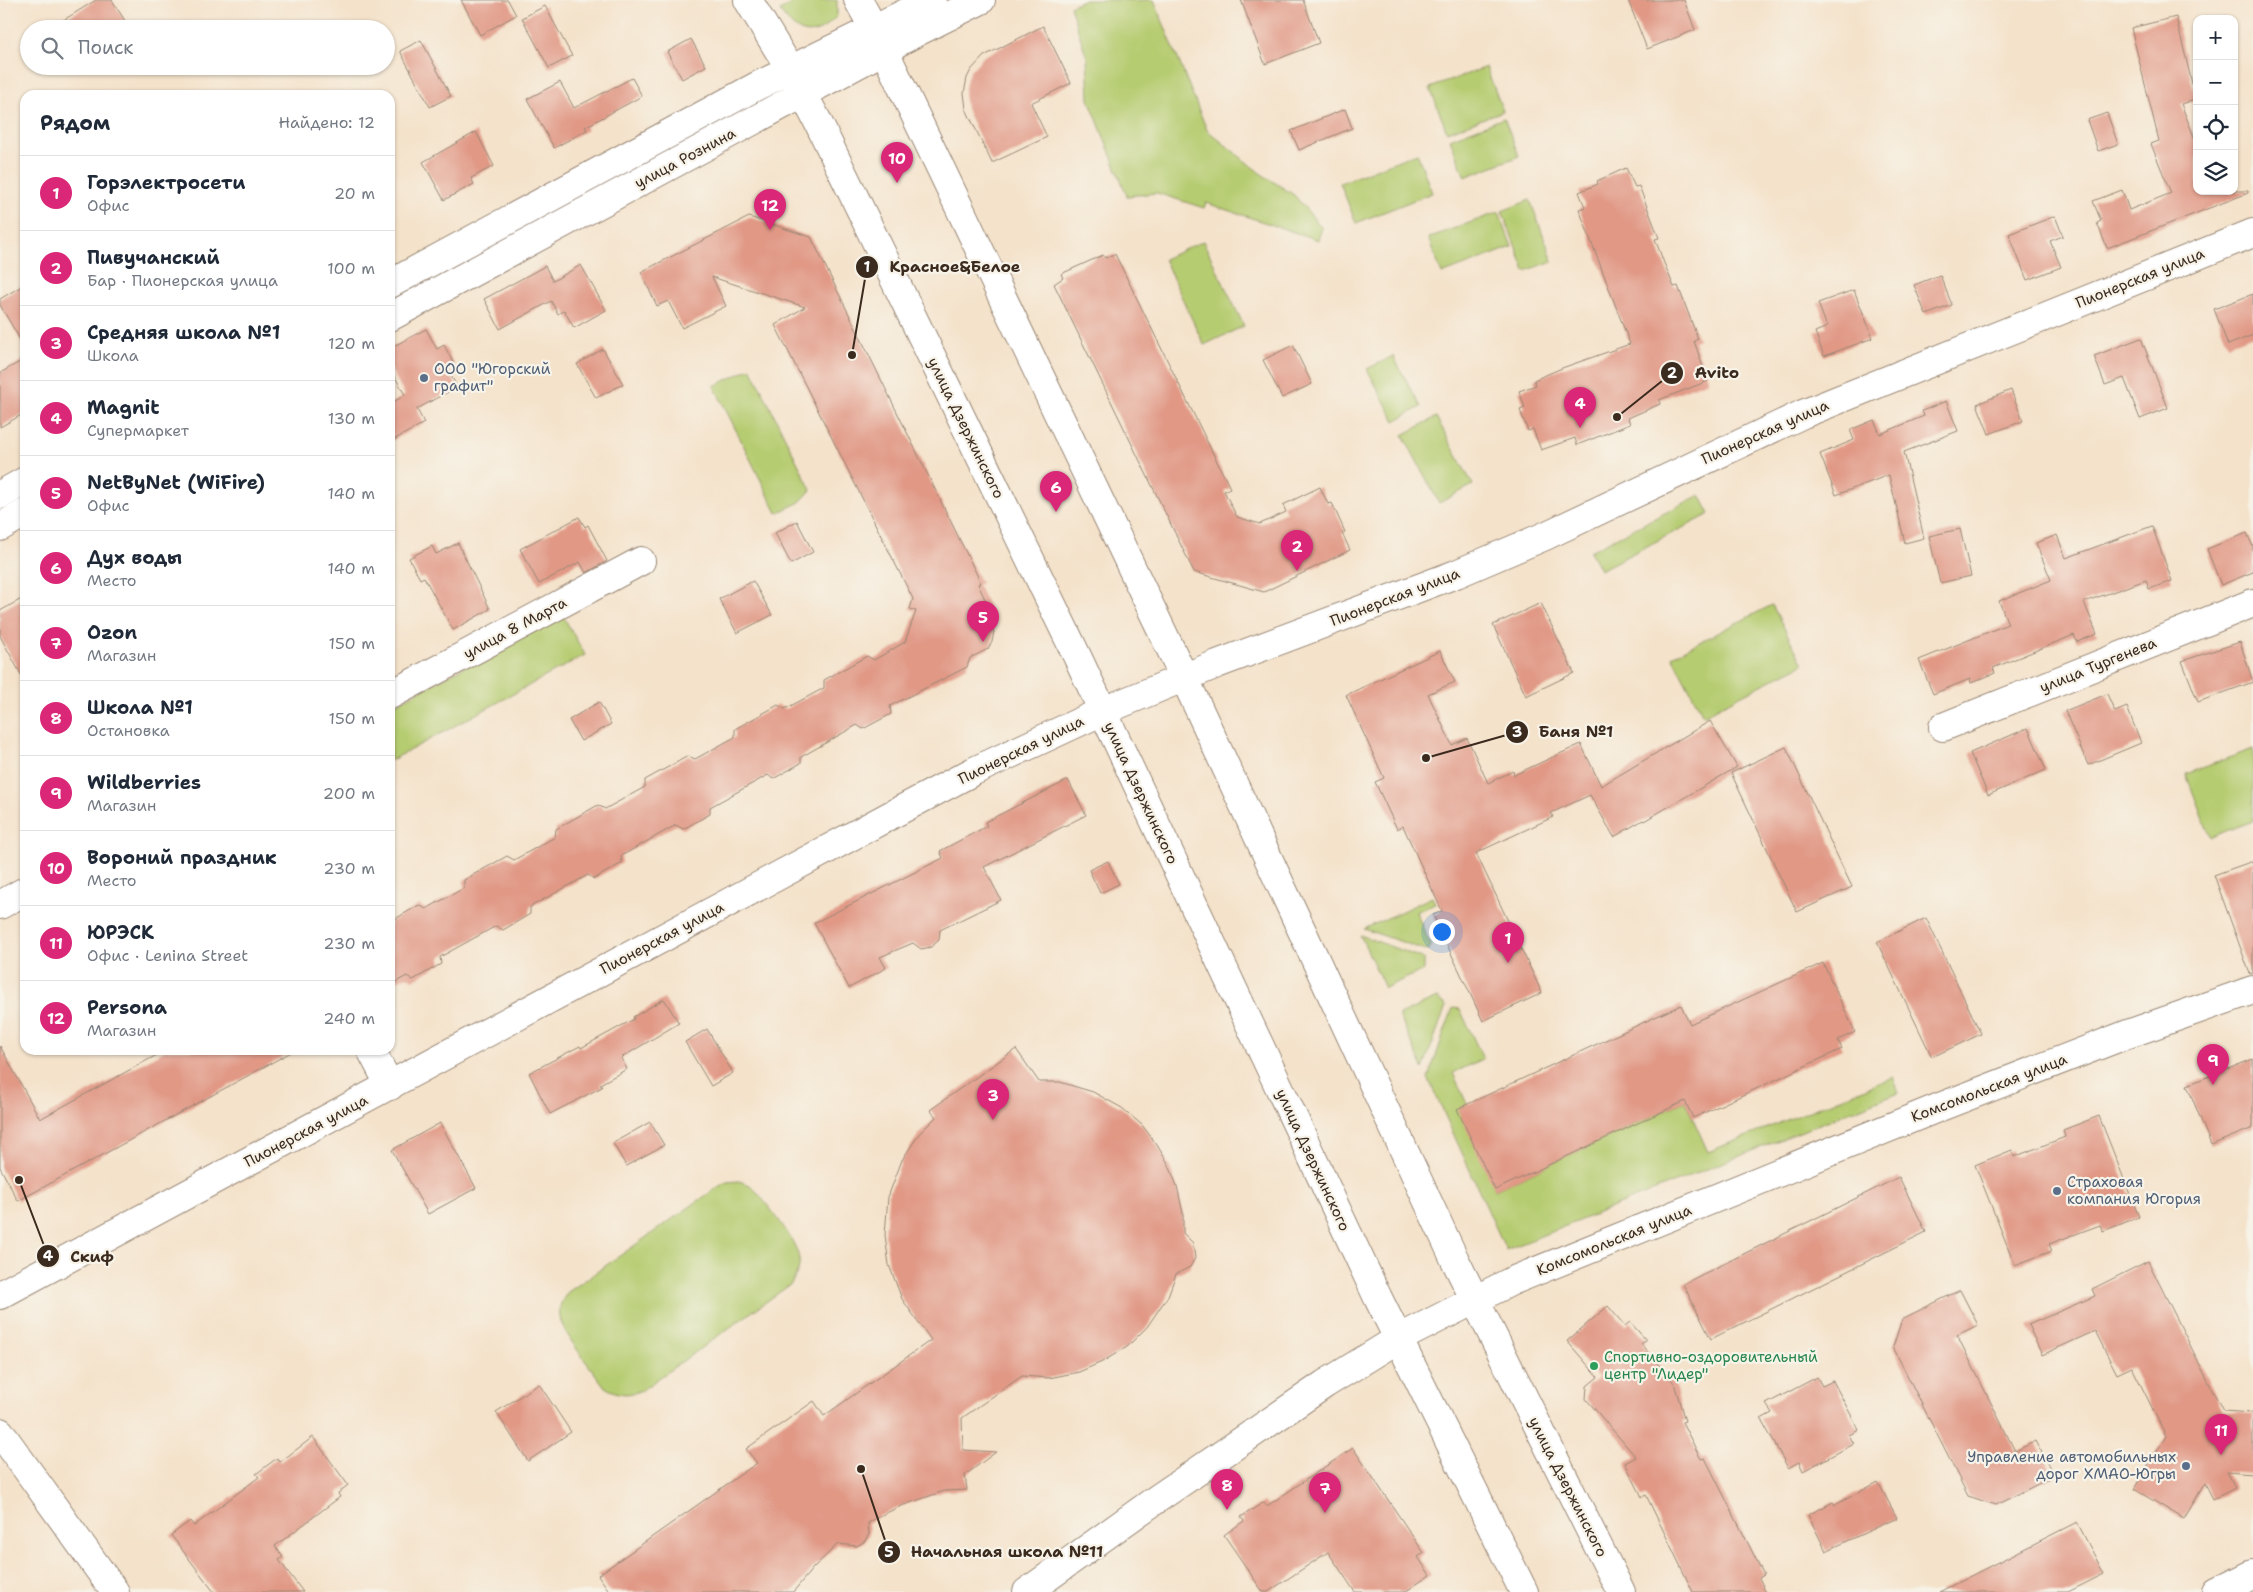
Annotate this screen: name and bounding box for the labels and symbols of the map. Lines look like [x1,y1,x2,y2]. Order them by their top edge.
street label: улица Рознина [631,123,740,193]
pin: 10 [881,142,913,183]
pin: 12 [754,189,786,230]
street label: Пионерская улица [2073,243,2208,313]
callout: Красное&Белое [854,251,1030,282]
text: Красное&Белое [890,256,1021,277]
text: 1 [864,257,871,277]
street label: улица Дзержинского [923,354,1009,502]
callout: Avito [1659,357,1749,388]
place label: ООО "Югорский графит" [434,359,551,396]
text: Avito [1695,362,1739,383]
text: 2 [1667,363,1678,383]
marker: ООО "Югорский графит" [418,372,430,384]
pin: 4 [1564,387,1596,428]
street label: Пионерская улица [1698,395,1832,469]
pin: 6 [1040,471,1072,512]
pin: 2 [1281,530,1313,571]
street label: Пионерская улица [1327,563,1463,631]
street label: улица 8 Марта [460,592,571,664]
pin: 5 [967,601,999,642]
street label: улица Тургенева [2037,632,2160,698]
street label: Пионерская улица [955,711,1088,789]
callout: Баня №1 [1504,716,1624,747]
street label: улица Дзержинского [1099,719,1183,867]
text: Баня №1 [1539,721,1613,742]
text: 3 [1512,722,1522,742]
street label: Пионерская улица [597,897,728,979]
your location [1429,919,1455,945]
pin: 1 [1492,922,1524,963]
pin: 9 [2197,1044,2229,1085]
street label: Комсомольская улица [1908,1049,2070,1127]
pin: 3 [977,1079,1009,1120]
street label: улица Дзержинского [1271,1086,1355,1234]
street label: Пионерская улица [241,1090,372,1172]
place label: Страховая компания Югория [2067,1172,2201,1209]
marker: Страховая компания Югория [2051,1185,2063,1197]
street label: Комсомольская улица [1534,1199,1695,1280]
callout: Скиф [36,1241,124,1272]
text: 4 [43,1246,54,1266]
text: Скиф [70,1246,114,1267]
place label: Спортивно-оздоровительный центр "Лидер" [1604,1347,1818,1384]
marker: Спортивно-оздоровительный центр "Лидер" [1588,1360,1600,1372]
street label: улица Дзержинского [1524,1414,1612,1560]
pin: 11 [2205,1414,2237,1455]
place label: Управление автомобильных дорог ХМАО-Югры [1967,1447,2176,1484]
marker: Управление автомобильных дорог ХМАО-Югры [2180,1460,2192,1472]
pin: 8 [1211,1469,1243,1510]
pin: 7 [1309,1472,1341,1513]
callout: Начальная школа №11 [876,1536,1114,1567]
text: Начальная школа №11 [911,1541,1103,1562]
text: 5 [884,1542,894,1562]

